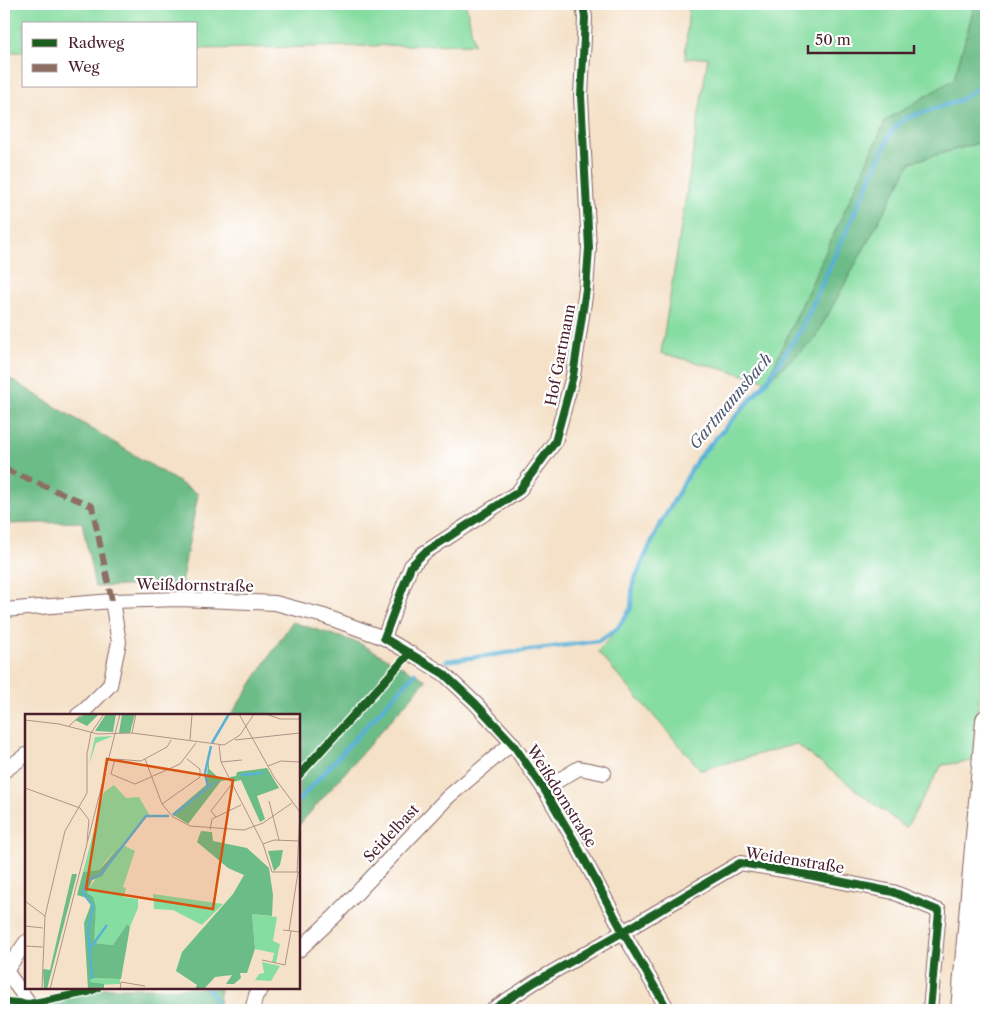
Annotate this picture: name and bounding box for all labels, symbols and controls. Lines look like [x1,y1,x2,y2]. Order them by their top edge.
legend [22,22,198,88]
scale bar [808,22,914,54]
text: 50 m [815,30,851,49]
text: Radweg [68,33,124,52]
text: Weg [67,57,100,76]
street label: Hof Gartmann [541,302,579,407]
water label: Gartmannsbach [684,349,776,453]
street label: Weißdornstraße [135,574,254,596]
inset map [25,714,300,989]
street label: Weißdornstraße [522,740,601,851]
street label: Seidelbast [359,799,423,866]
street label: Weidenstraße [743,843,846,877]

